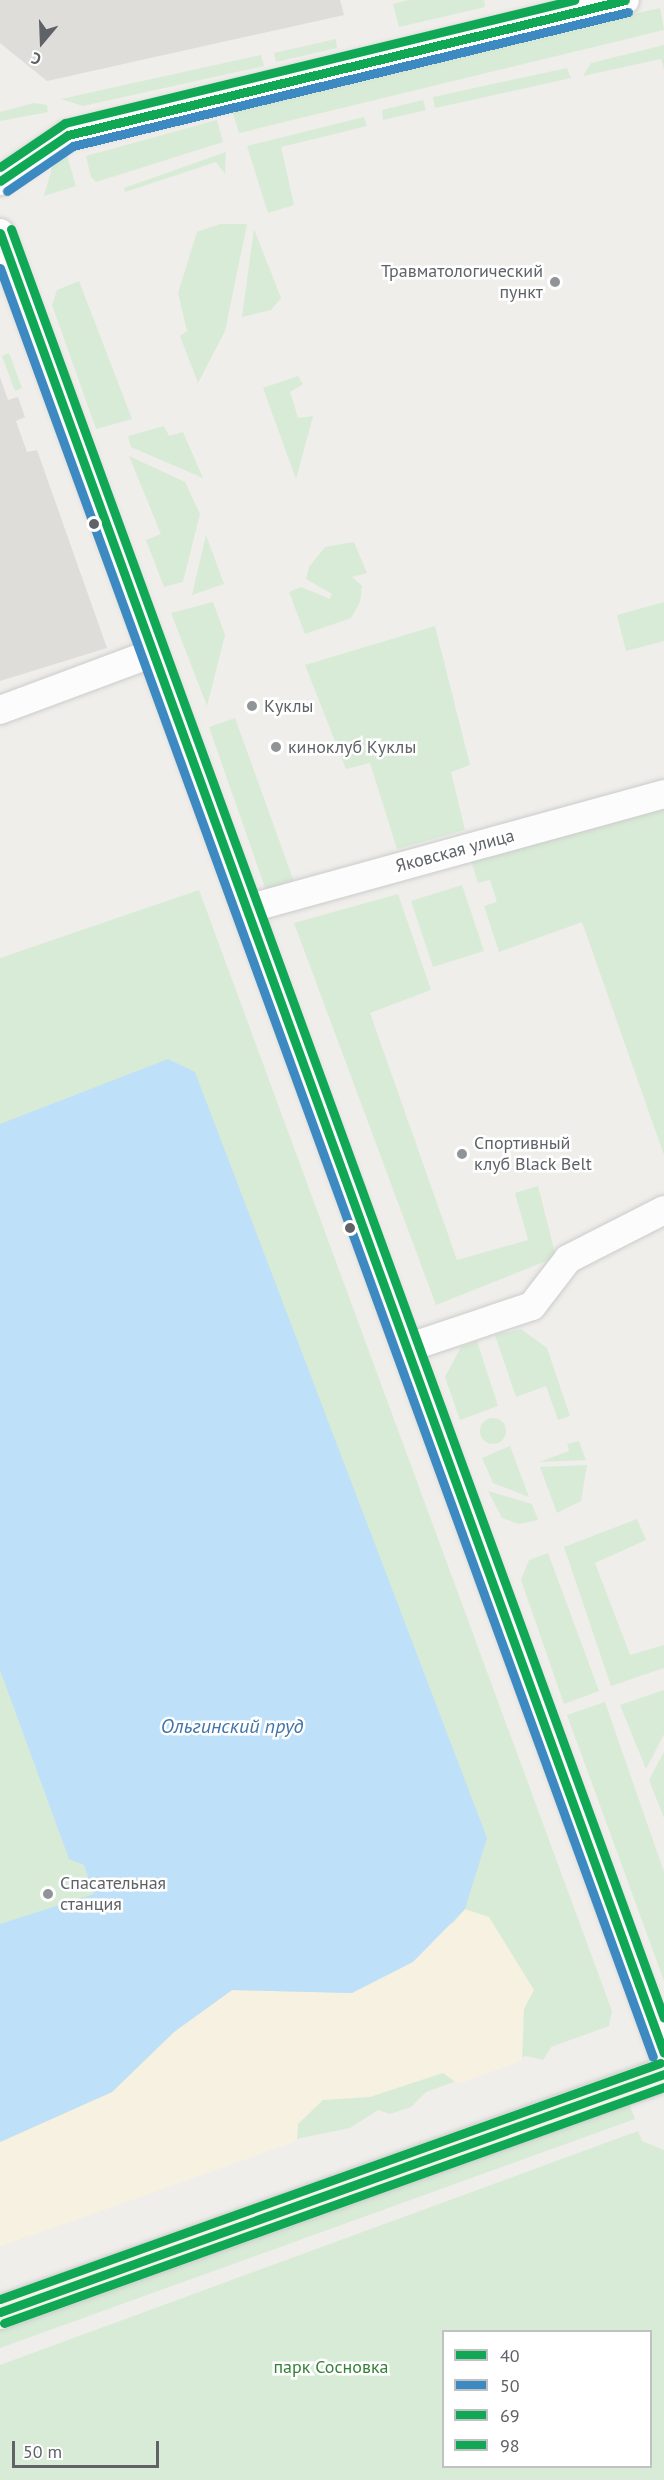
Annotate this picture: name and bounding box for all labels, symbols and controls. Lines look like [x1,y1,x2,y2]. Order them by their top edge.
north arrow [12,12,72,72]
text: С [29,48,44,70]
place label: Травматологический пункт [381,261,543,304]
marker: Травматологический пункт [548,275,562,289]
unlabelled marker [88,518,100,530]
place label: Куклы [264,695,313,717]
marker: Куклы [245,699,259,713]
place label: киноклуб Куклы [288,736,416,758]
marker: киноклуб Куклы [269,740,283,754]
street label: Яковская улица [393,825,517,877]
place label: Спортивный клуб Black Belt [474,1133,592,1176]
marker: Спортивный клуб Black Belt [455,1147,469,1161]
unlabelled marker [344,1222,356,1234]
water label: Ольгинский пруд [161,1714,303,1738]
place label: Спасательная станция [60,1873,166,1916]
marker: Спасательная станция [41,1887,55,1901]
legend [442,2330,652,2468]
text: 40 [500,2344,520,2367]
park label: парк Сосновка [273,2356,389,2378]
text: 50 [500,2374,520,2397]
text: 69 [500,2404,520,2427]
scale bar [15,2429,162,2467]
text: 98 [500,2434,520,2457]
text: 50 m [23,2440,62,2463]

